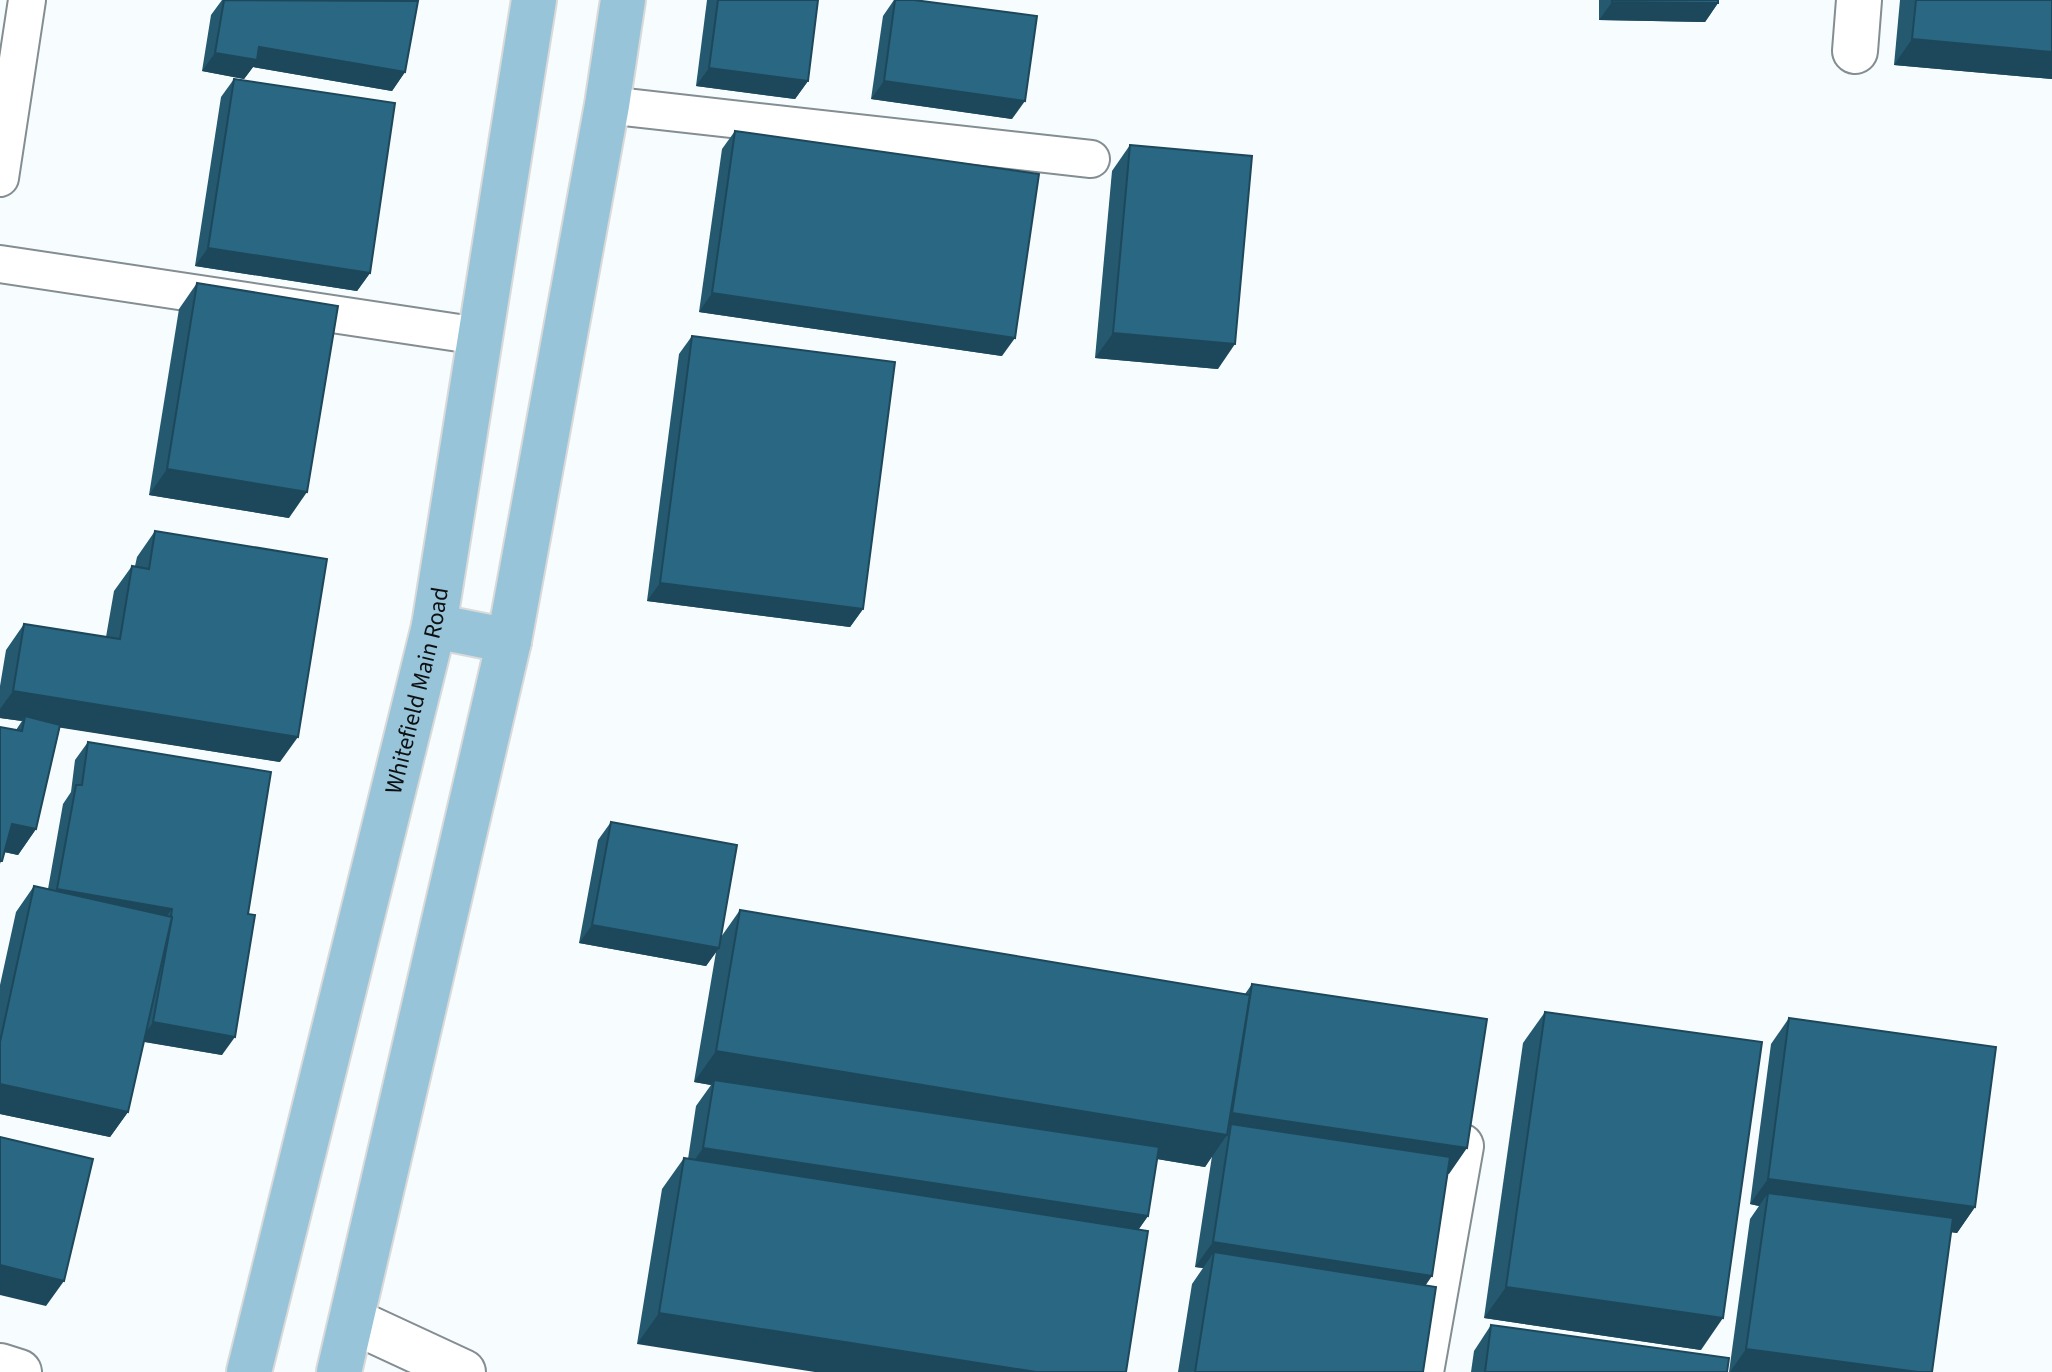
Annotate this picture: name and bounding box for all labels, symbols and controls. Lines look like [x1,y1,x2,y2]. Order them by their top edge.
street label: Whitefield Main Road [376,585,458,798]

